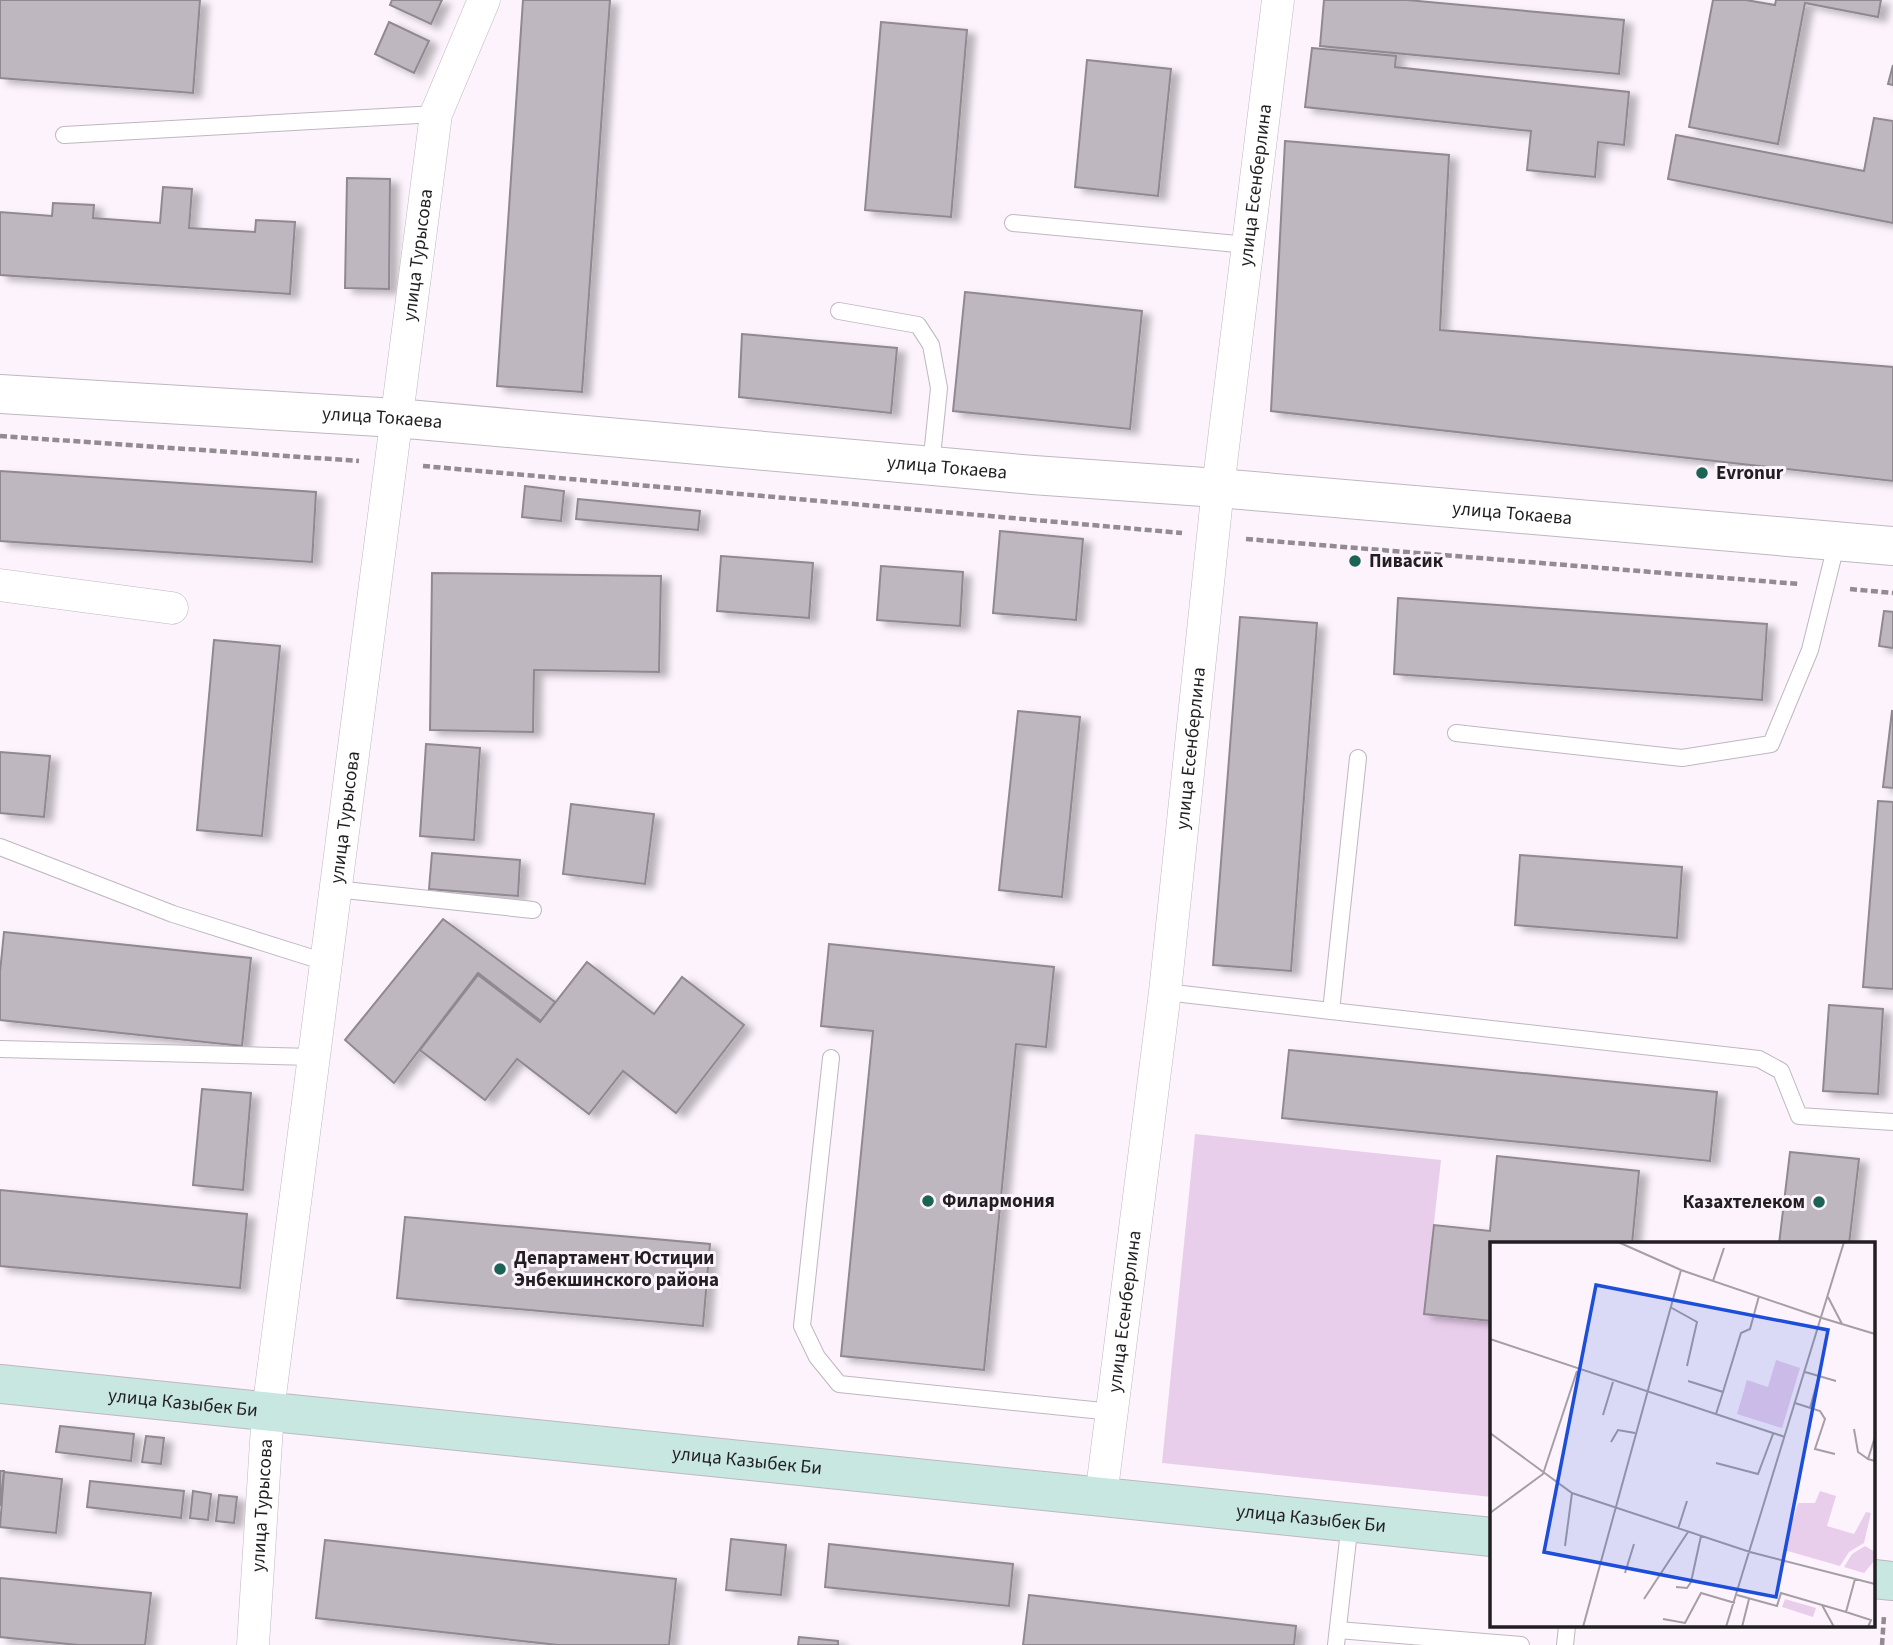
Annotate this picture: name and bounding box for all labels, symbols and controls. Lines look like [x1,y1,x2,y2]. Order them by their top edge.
street label: улица Есенберлина [1232,102,1279,268]
street label: улица Турысова [396,187,440,323]
street label: улица Токаева [321,400,443,436]
street label: улица Токаева [886,449,1008,486]
place label: Evronur [1716,460,1784,487]
marker: Evronur [1694,465,1710,481]
street label: улица Токаева [1451,495,1573,532]
place label: Пивасик [1369,548,1444,575]
marker: Пивасик [1347,553,1363,569]
street label: улица Есенберлина [1169,666,1213,831]
street label: улица Турысова [323,750,367,885]
place label: Филармония [942,1188,1055,1215]
place label: Казахтелеком [1682,1189,1805,1216]
marker: Филармония [920,1193,936,1209]
marker: Казахтелеком [1811,1194,1827,1210]
street label: улица Есенберлина [1101,1229,1148,1394]
inset map [1490,1242,1876,1628]
place label: Департамент Юстиции Энбекшинского района [514,1245,719,1294]
marker: Департамент Юстиции Энбекшинского района [492,1261,508,1277]
street label: улица Казыбек Би [107,1382,259,1424]
street label: улица Турысова [244,1438,280,1573]
street label: улица Казыбек Би [671,1440,823,1482]
street label: улица Казыбек Би [1235,1497,1387,1540]

